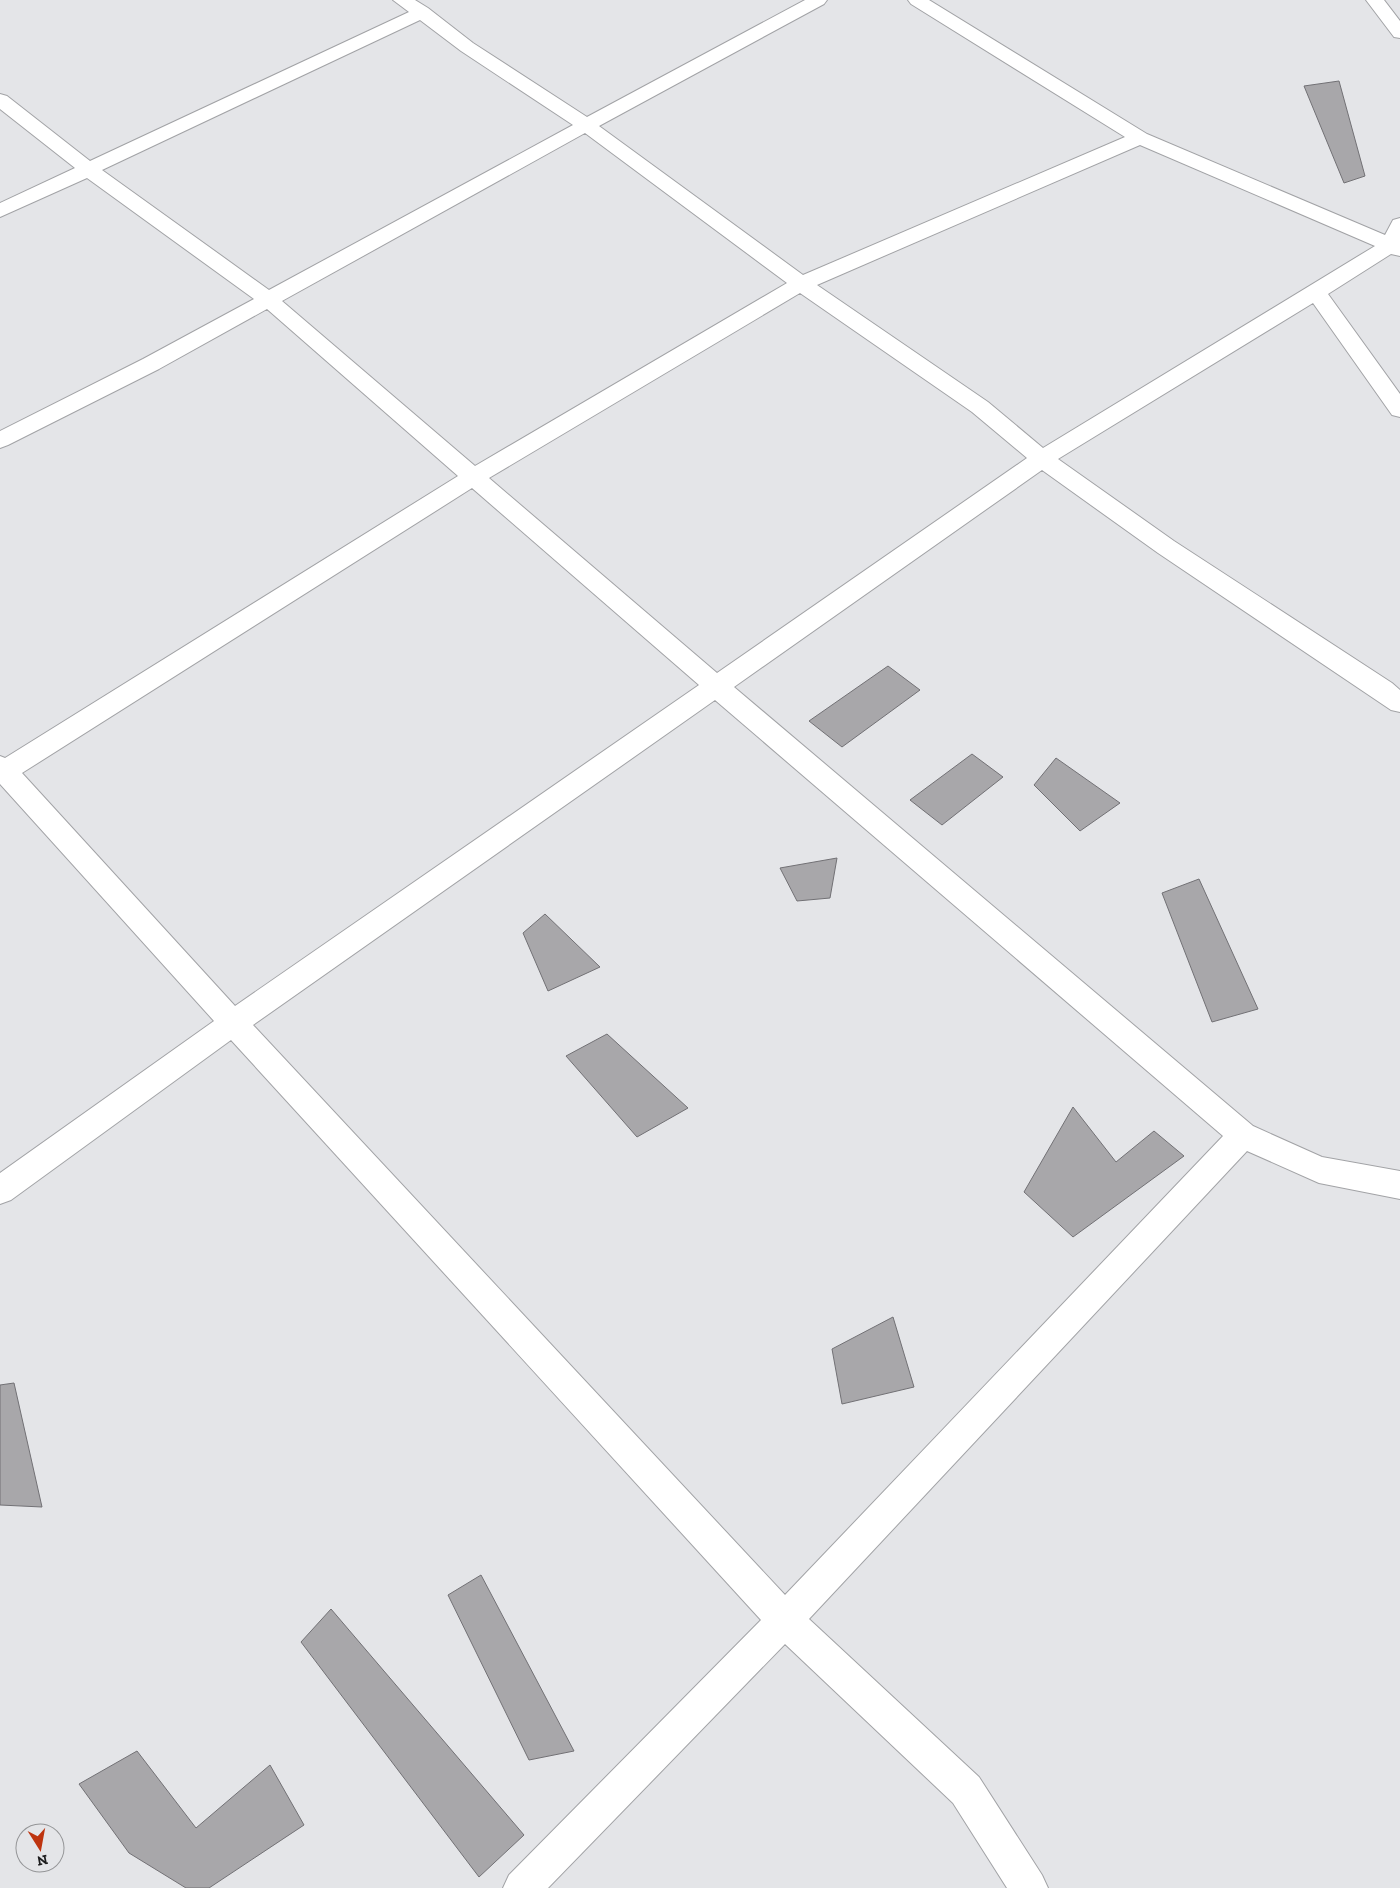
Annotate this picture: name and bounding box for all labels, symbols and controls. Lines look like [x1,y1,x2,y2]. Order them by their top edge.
north arrow [15,1823,65,1873]
text: N [35,1851,49,1870]

